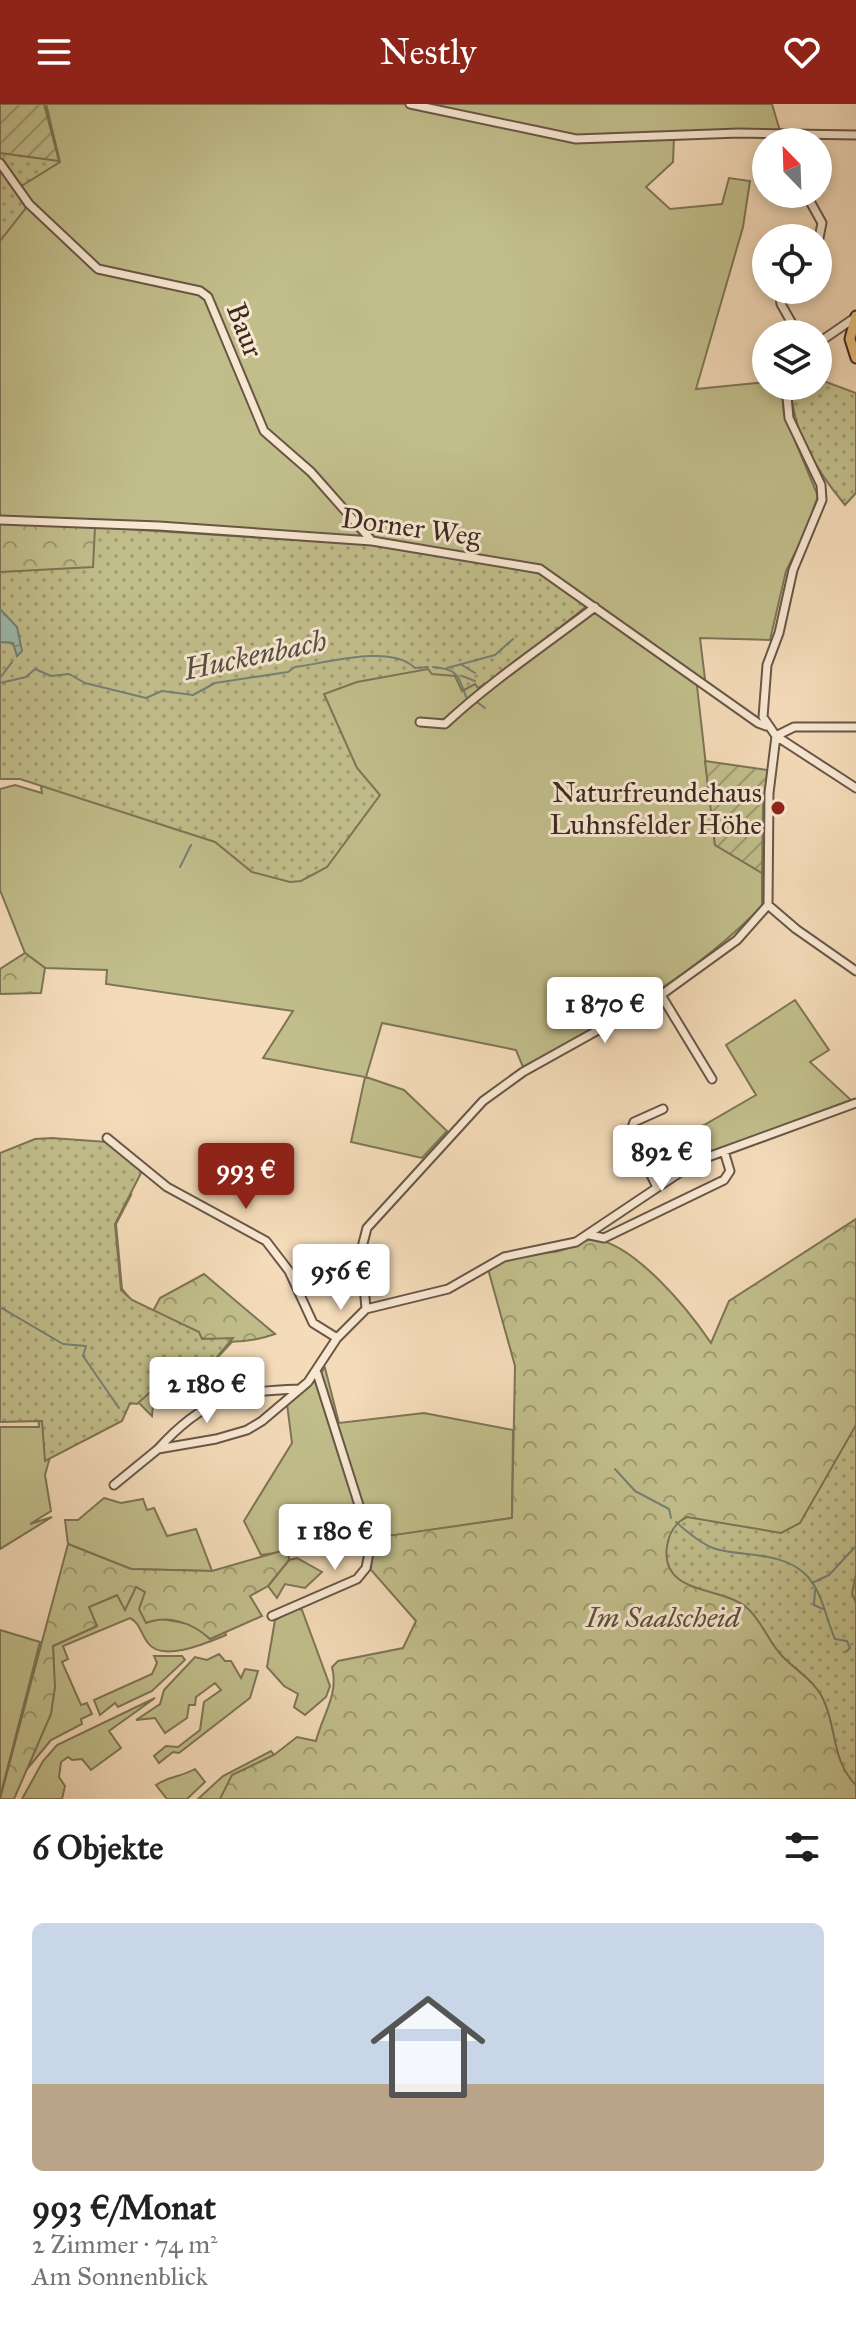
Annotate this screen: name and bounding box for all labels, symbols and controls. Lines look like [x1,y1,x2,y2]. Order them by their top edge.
icon: menu [32,30,76,74]
text: Nestly [380,30,476,74]
icon: heart [780,30,824,74]
north arrow [752,128,832,208]
map controls [752,128,832,400]
button: locate [752,224,832,304]
street label: Baur [219,298,272,363]
button: layers [752,320,832,400]
street label: Dorner Weg [339,500,484,554]
water label: Huckenbach [179,622,330,688]
place label: Naturfreundehaus Luhnsfelder Höhe [550,775,762,842]
marker: Naturfreundehaus Luhnsfelder Höhe [769,799,787,817]
pin: 1 870 € [531,977,679,1045]
text: 1 870 € [565,987,645,1019]
pin: 892 € [606,1125,718,1193]
text: 892 € [631,1135,693,1167]
pin: 993 € [190,1143,302,1211]
text: 993 € [216,1153,276,1185]
pin: 956 € [285,1244,397,1312]
text: 956 € [311,1254,371,1286]
pin: 2 180 € [133,1357,281,1425]
text: 2 180 € [167,1367,247,1399]
pin: 1 180 € [261,1504,409,1572]
text: 1 180 € [297,1514,373,1546]
park label: Im Saalscheid [585,1600,742,1635]
icon: filters [780,1825,824,1869]
text: 6 Objekte [32,1827,163,1868]
icon: home [356,1975,500,2119]
text: 993 €/Monat [32,2187,216,2228]
text: 2 Zimmer · 74 m² [32,2228,218,2260]
text: Am Sonnenblick [32,2260,208,2292]

